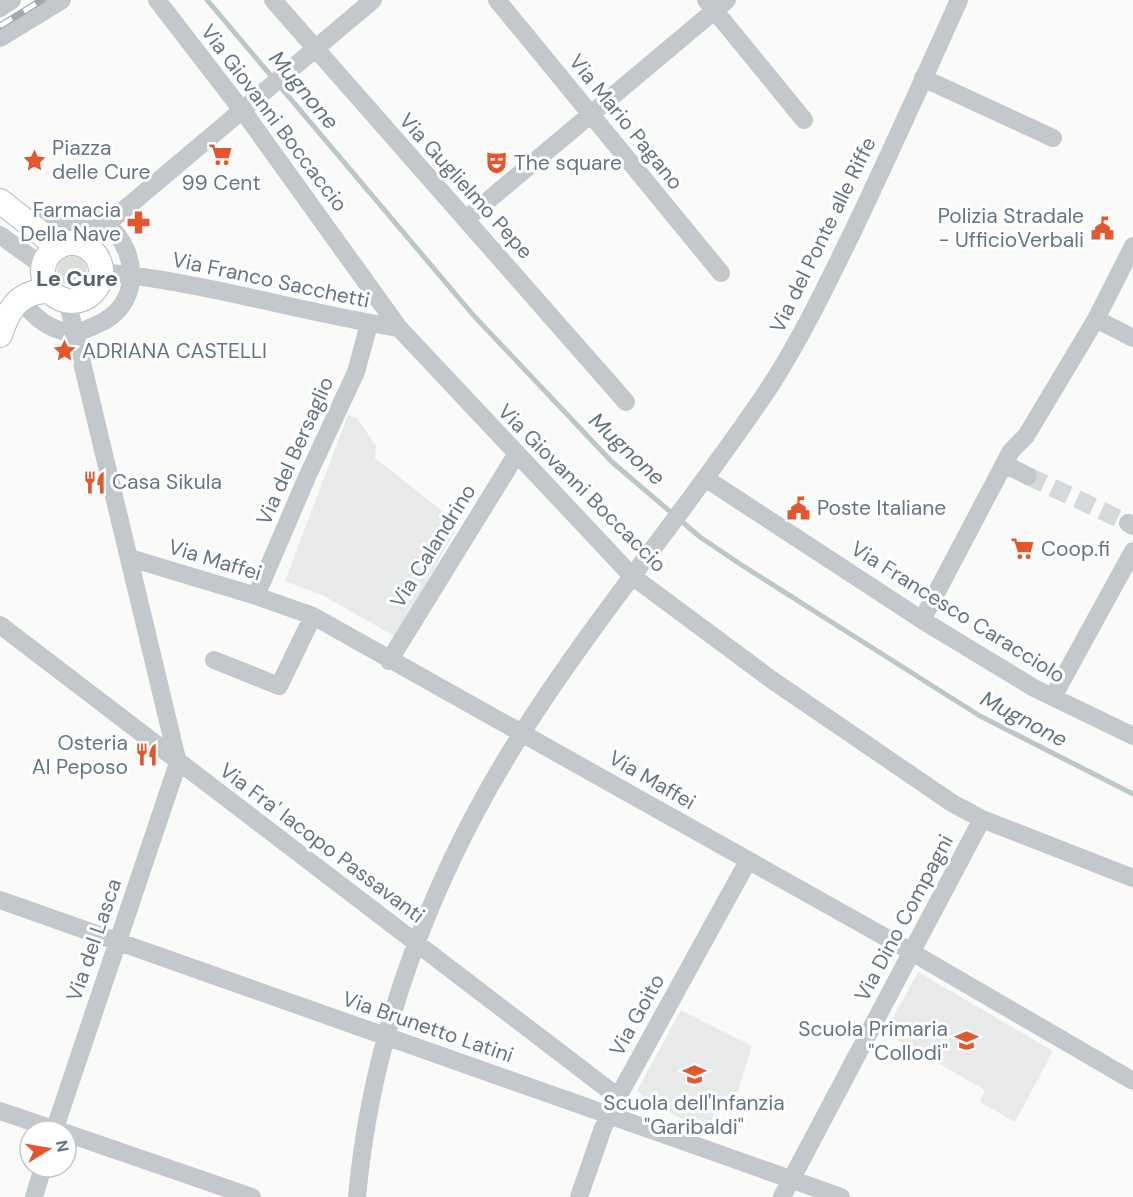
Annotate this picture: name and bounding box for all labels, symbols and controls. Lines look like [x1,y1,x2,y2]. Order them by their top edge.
street label: Via Giovanni Boccaccio [194,19,354,217]
water label: Mugnone [263,45,345,135]
street label: Via Mario Pagano [563,48,689,196]
street label: Via Guglielmo Pepe [393,107,539,265]
street label: Via del Ponte alle Riffe [763,132,883,338]
place label: Piazza delle Cure [52,134,150,186]
supermarket icon: 99 Cent [208,142,234,168]
place icon: Piazza delle Cure [21,147,47,173]
place label: The square [514,149,622,177]
theatre icon: The square [483,150,509,176]
place label: 99 Cent [181,169,261,197]
place label: Farmacia Della Nave [20,196,121,248]
place label: Polizia Stradale - UfficioVerbali [938,202,1084,254]
pharmacy icon: Farmacia Della Nave [126,209,152,235]
public building icon: Polizia Stradale - UfficioVerbali [1089,215,1115,241]
street label: Via Franco Sacchetti [170,245,372,315]
district label: Le Cure [36,264,118,293]
place label: ADRIANA CASTELLI [82,337,267,365]
place icon: ADRIANA CASTELLI [51,338,77,364]
street label: Via del Bersaglio [250,372,340,530]
street label: Via Giovanni Boccaccio [492,398,672,578]
water label: Mugnone [583,406,671,492]
place label: Casa Sikula [112,468,222,496]
restaurant icon: Casa Sikula [81,469,107,495]
street label: Via Calandrino [384,479,482,613]
place label: Poste Italiane [817,494,946,522]
public building icon: Poste Italiane [786,495,812,521]
street label: Via Maffei [165,533,265,587]
street label: Via Francesco Caracciolo [846,535,1070,689]
place label: Coop.fi [1041,535,1110,563]
supermarket icon: Coop.fi [1010,536,1036,562]
water label: Mugnone [976,684,1072,754]
place label: Osteria Al Peposo [32,729,128,781]
restaurant icon: Osteria Al Peposo [133,742,159,768]
street label: Via Maffei [603,744,701,816]
street label: Via Fra' Iacopo Passavanti [214,757,430,929]
street label: Via Dino Compagni [848,830,960,1006]
street label: Via del Lasca [60,875,128,1005]
street label: Via Goito [603,969,671,1061]
street label: Via Brunetto Latini [339,985,517,1069]
place label: Scuola Primaria "Collodi" [798,1015,948,1067]
school or university icon: Scuola Primaria "Collodi" [953,1028,979,1054]
school or university icon: Scuola dell'Infanzia "Garibaldi" [681,1062,707,1088]
place label: Scuola dell'Infanzia "Garibaldi" [603,1089,785,1141]
north arrow [18,1119,78,1179]
text: N [51,1139,74,1154]

